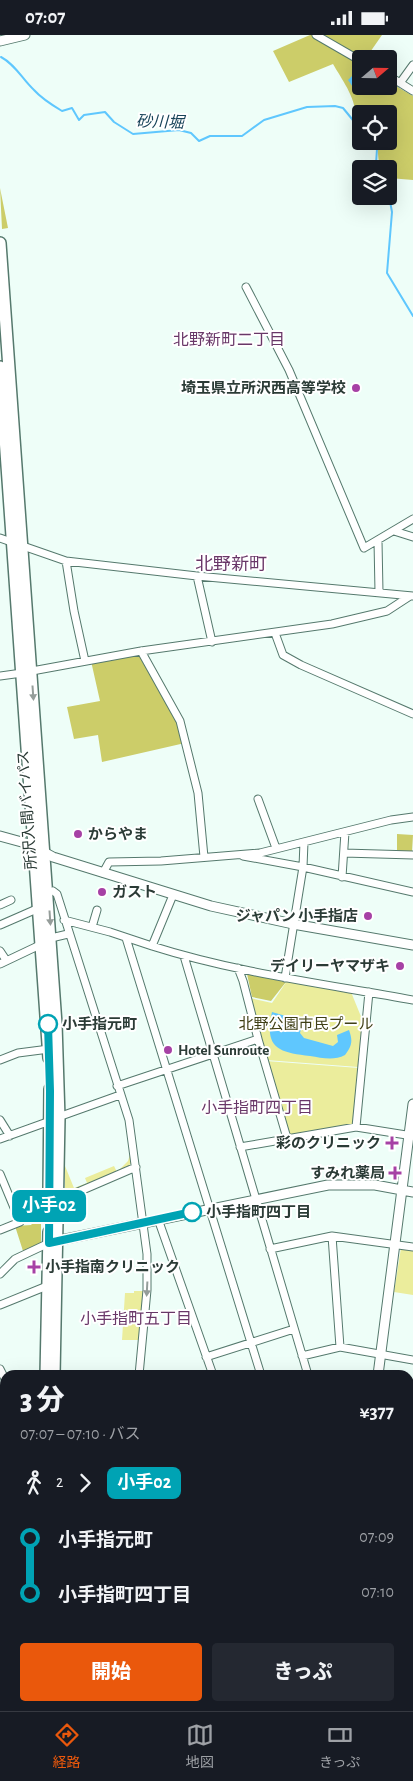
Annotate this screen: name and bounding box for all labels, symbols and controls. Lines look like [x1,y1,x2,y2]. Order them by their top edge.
text: 07:07 [25,8,66,27]
north arrow [352,50,398,95]
map controls [352,50,397,205]
button: locate [352,105,397,150]
water label: 砂川堀 [136,112,187,131]
button: layers [352,160,397,205]
district label: 北野新町二丁目 [173,331,285,348]
place label: 埼玉県立所沢西高等学校 [181,380,346,396]
marker: 埼玉県立所沢西高等学校 [350,382,362,394]
district label: 北野新町 [195,554,267,574]
one-way arrow [30,685,38,701]
street label: 所沢入間バイパス [15,750,39,870]
place label: からやま [88,826,148,842]
marker: からやま [72,828,84,840]
place label: ガスト [112,884,157,900]
marker: ガスト [96,886,108,898]
place label: ジャパン 小手指店 [236,907,358,924]
one-way arrow [46,910,54,926]
marker: ジャパン 小手指店 [362,910,374,922]
place label: デイリーヤマザキ [270,958,390,974]
marker: デイリーヤマザキ [394,960,406,972]
marker: 小手指元町 [38,1014,58,1034]
place label: 小手指元町 [62,1015,137,1032]
park label: 北野公園市民プール [238,1015,374,1032]
place label: Hotel Sunroute [178,1043,269,1058]
marker: Hotel Sunroute [162,1044,174,1056]
district label: 小手指町四丁目 [201,1099,313,1116]
place label: 彩のクリニック [276,1135,381,1151]
marker: 彩のクリニック [385,1136,399,1150]
place label: すみれ薬局 [310,1165,385,1181]
marker: すみれ薬局 [389,1167,401,1179]
line badge: 小手02 [14,1190,84,1222]
text: 小手02 [22,1197,76,1215]
marker: 小手指町四丁目 [182,1202,202,1222]
place label: 小手指町四丁目 [206,1203,311,1220]
place label: 小手指南クリニック [45,1258,180,1275]
marker: 小手指南クリニック [27,1260,41,1274]
one-way arrow [142,1281,150,1297]
district label: 小手指町五丁目 [80,1310,192,1327]
text: 3 分 [20,1387,64,1415]
text: ¥377 [359,1403,394,1422]
text: 07:07 – 07:10 · バス [20,1426,140,1442]
icon: walk [20,1469,48,1497]
icon: forward [71,1469,99,1497]
text: 2 [56,1474,63,1490]
text: 小手02 [117,1474,171,1492]
text: 07:09 [359,1529,394,1545]
text: 小手指元町 [58,1531,153,1550]
text: 07:10 [361,1584,394,1600]
text: 小手指町四丁目 [58,1586,191,1605]
button: 開始 [20,1643,202,1701]
button: きっぷ [212,1643,394,1701]
tab: 経路 [53,1721,81,1772]
tab: 地図 [186,1721,214,1772]
tab: きっぷ [319,1721,360,1772]

